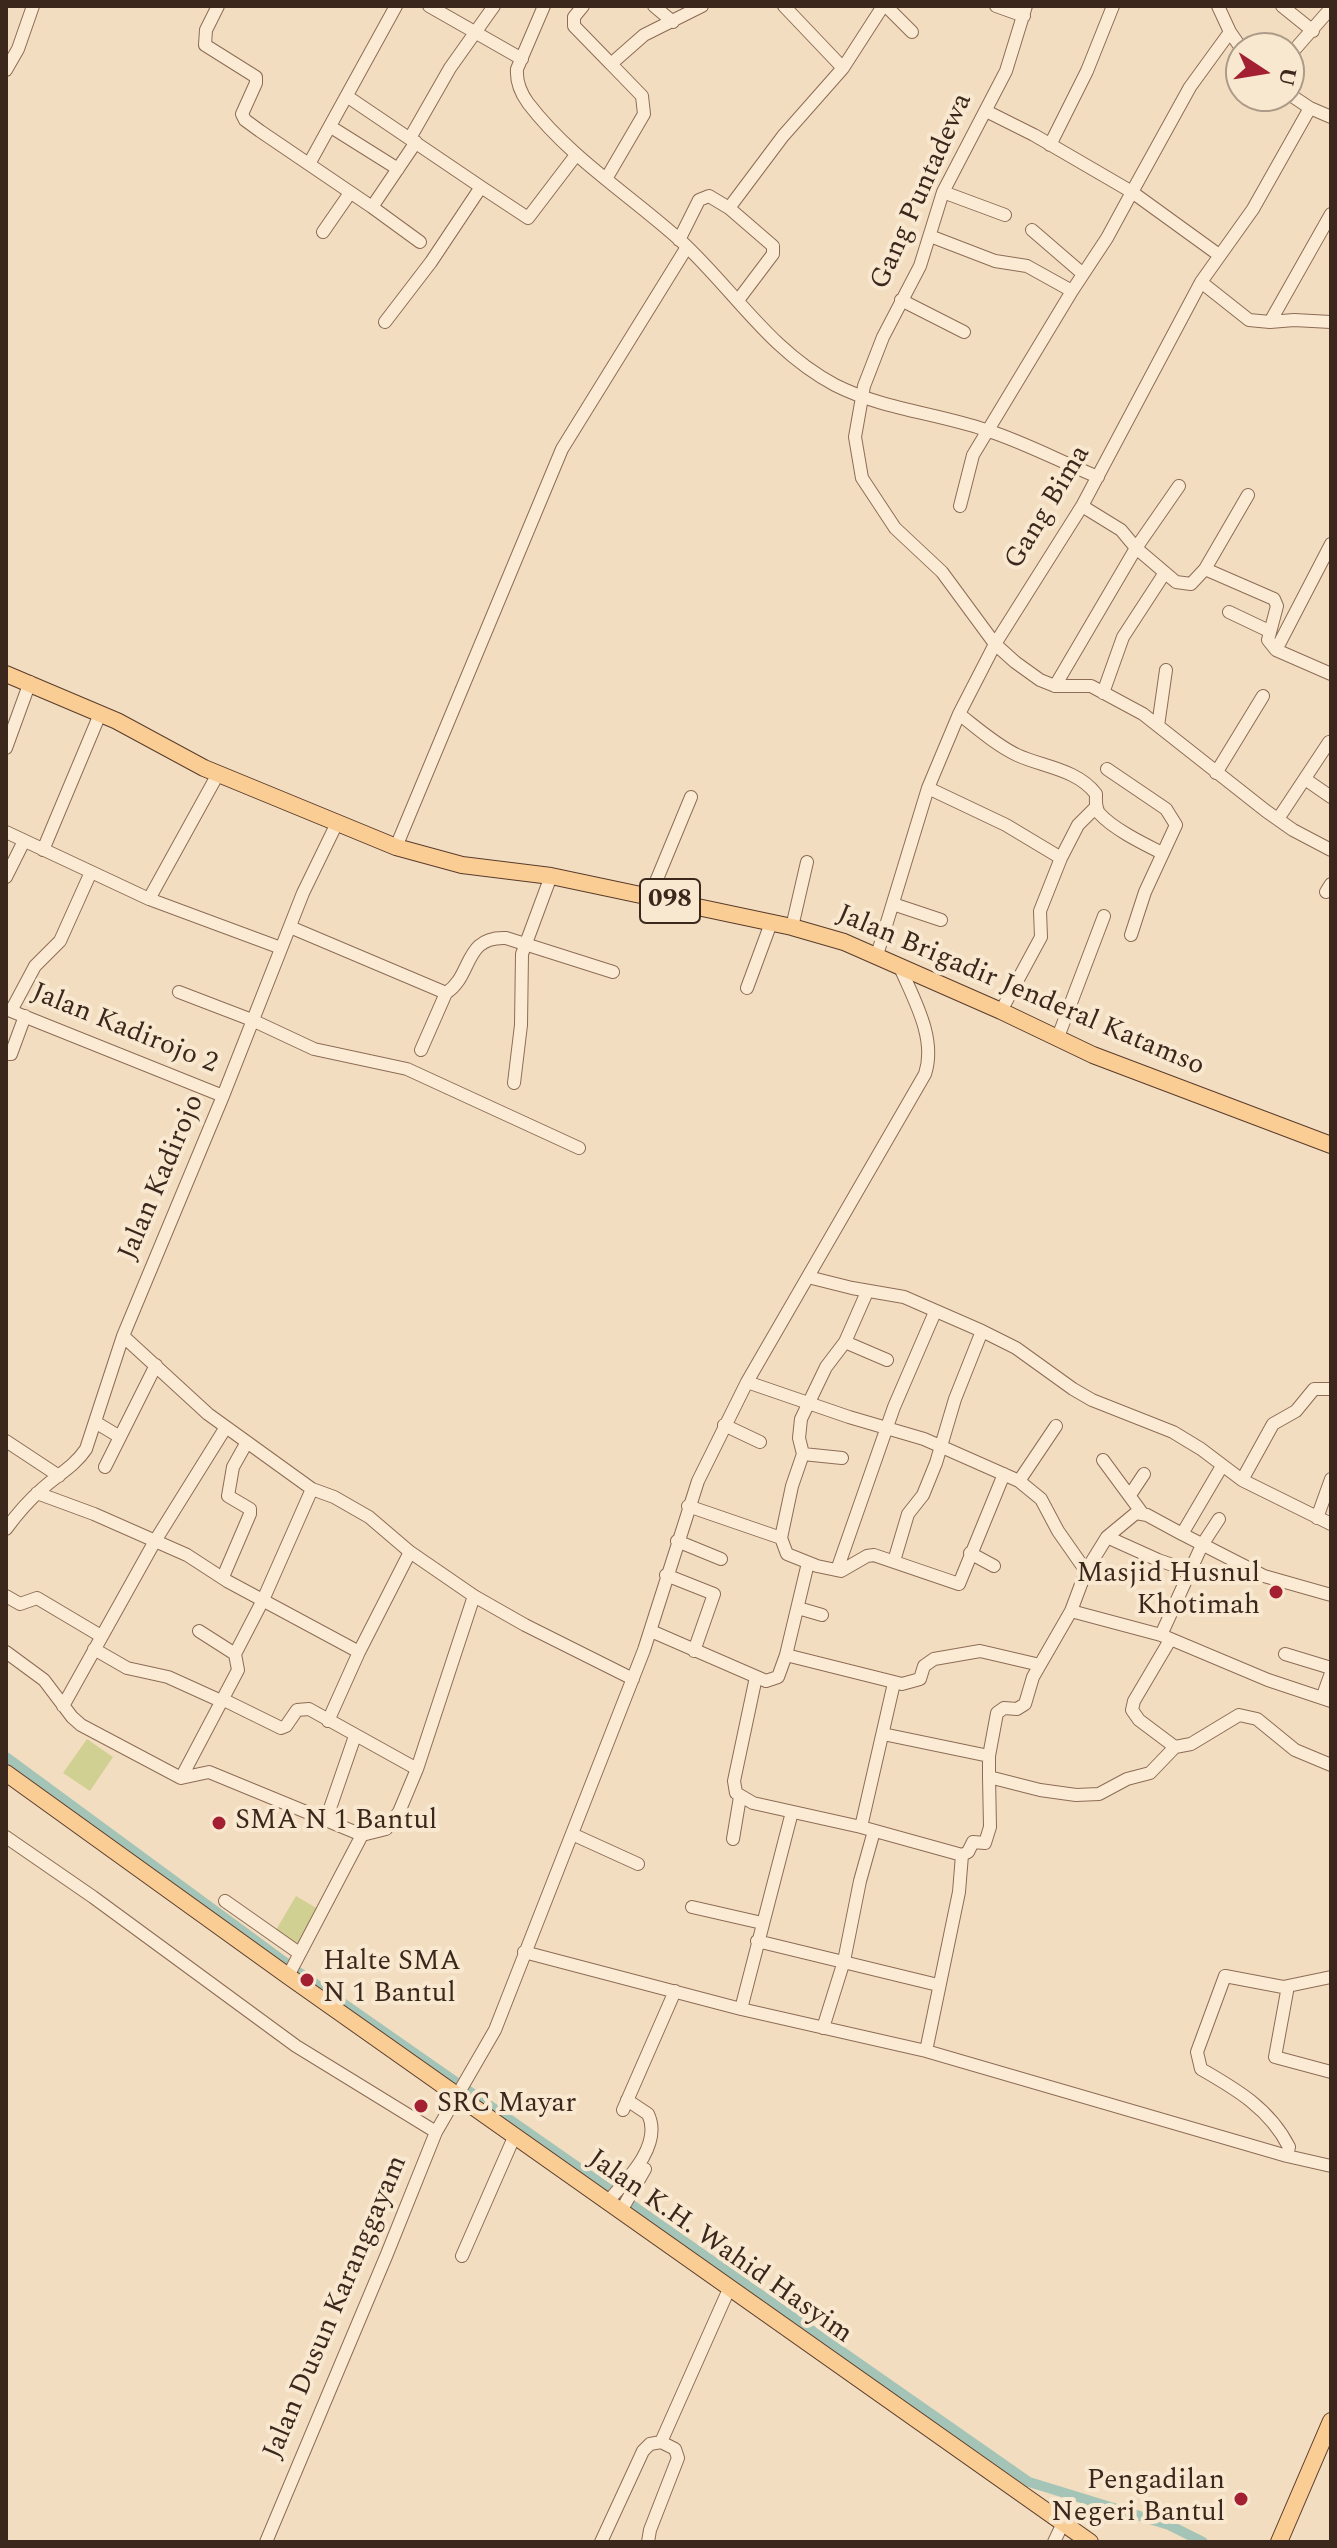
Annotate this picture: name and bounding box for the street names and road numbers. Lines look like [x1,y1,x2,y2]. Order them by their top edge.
street label: Gang Puntadewa [865,89,981,295]
street label: Gang Bima [999,440,1099,576]
road number: 098 [640,879,700,923]
street label: Jalan Brigadir Jenderal Katamso [831,899,1209,1085]
street label: Jalan Kadirojo 2 [26,977,222,1083]
street label: Jalan Kadirojo [113,1090,213,1266]
street label: Jalan K.H. Wahid Hasyim [580,2144,858,2352]
street label: Jalan Dusun Karanggayam [258,2151,416,2465]

